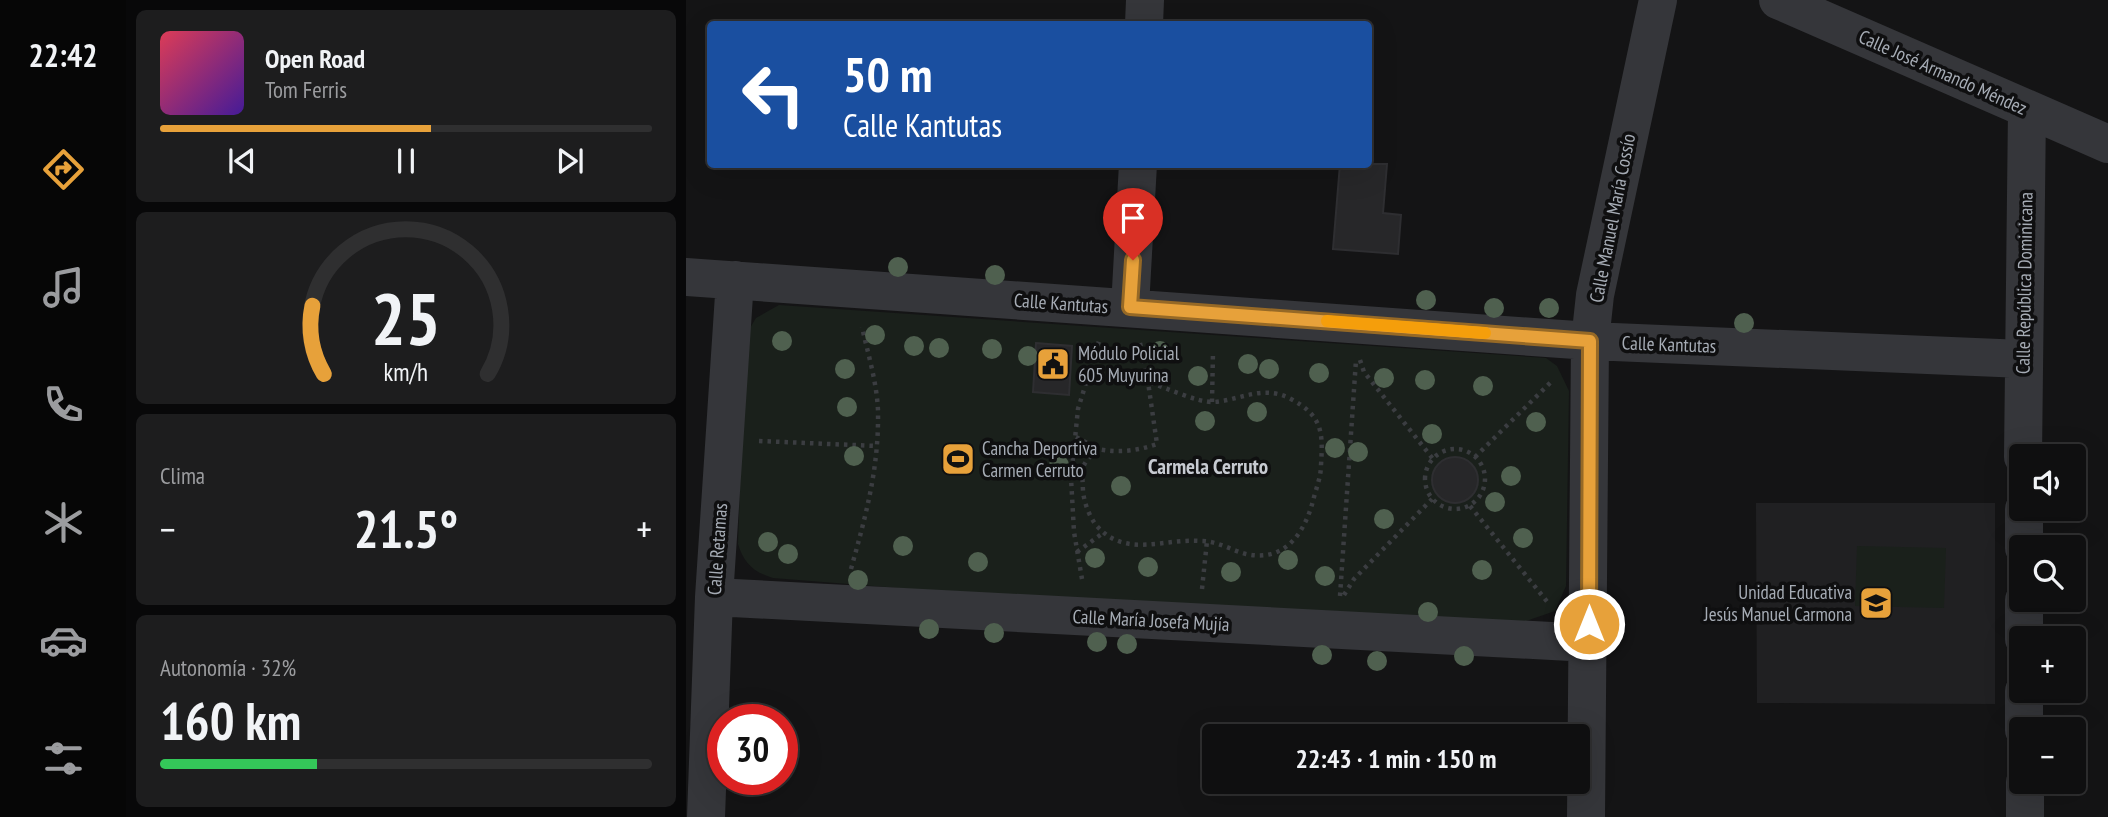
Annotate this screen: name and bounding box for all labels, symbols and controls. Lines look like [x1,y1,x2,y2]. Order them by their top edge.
street label: Calle José Armando Méndez [1855,24,2031,120]
text: 22:42 [28,34,98,76]
text: Open Road [265,42,365,75]
text: 50 m [843,42,932,106]
icon: left [728,49,819,140]
text: Tom Ferris [265,75,347,104]
text: Calle Kantutas [843,104,1002,146]
street label: Calle Manuel María Cossío [1584,131,1640,305]
icon: previous [223,142,261,180]
icon: pause [387,142,425,180]
icon: next [551,142,589,180]
icon: directions [39,145,88,194]
pin [1103,188,1163,260]
street label: Calle República Dominicana [2010,192,2038,374]
icon: arrive [1114,199,1152,237]
icon: music [39,263,88,312]
text: 25 [371,270,441,364]
street label: Calle Kantutas [1013,288,1109,318]
street label: Calle Kantutas [1621,330,1717,358]
place label: Módulo Policial 605 Muyurina [1078,341,1180,387]
public building icon: Módulo Policial 605 Muyurina [1034,345,1072,383]
text: km/h [384,355,428,387]
icon: phone [39,380,88,429]
place label: Cancha Deportiva Carmen Cerruto [982,436,1097,482]
sports icon: Cancha Deportiva Carmen Cerruto [939,440,977,478]
map controls [2009,444,2086,794]
button: sound [2009,444,2086,521]
district label: Carmela Cerruto [1148,453,1268,480]
text: Clima [160,461,205,490]
text: 21.5° [354,495,458,562]
icon: climate [39,498,88,547]
street label: Calle Retamas [702,502,732,596]
text: − [160,504,176,553]
text: + [636,504,652,553]
button: search [2009,535,2086,612]
place label: Unidad Educativa Jesús Manuel Carmona [1703,580,1852,626]
school or university icon: Unidad Educativa Jesús Manuel Carmona [1857,584,1895,622]
position arrow [1552,587,1626,661]
street label: Calle María Josefa Mujía [1072,604,1230,636]
icon: car [39,616,88,665]
button: + [2009,626,2086,703]
text: Autonomía · 32% [160,653,296,682]
text: 160 km [160,687,301,754]
speed limit sign: 30 [707,704,798,795]
button: − [2009,717,2086,794]
icon: filters [39,734,88,783]
text: 22:43 · 1 min · 150 m [1296,742,1496,775]

